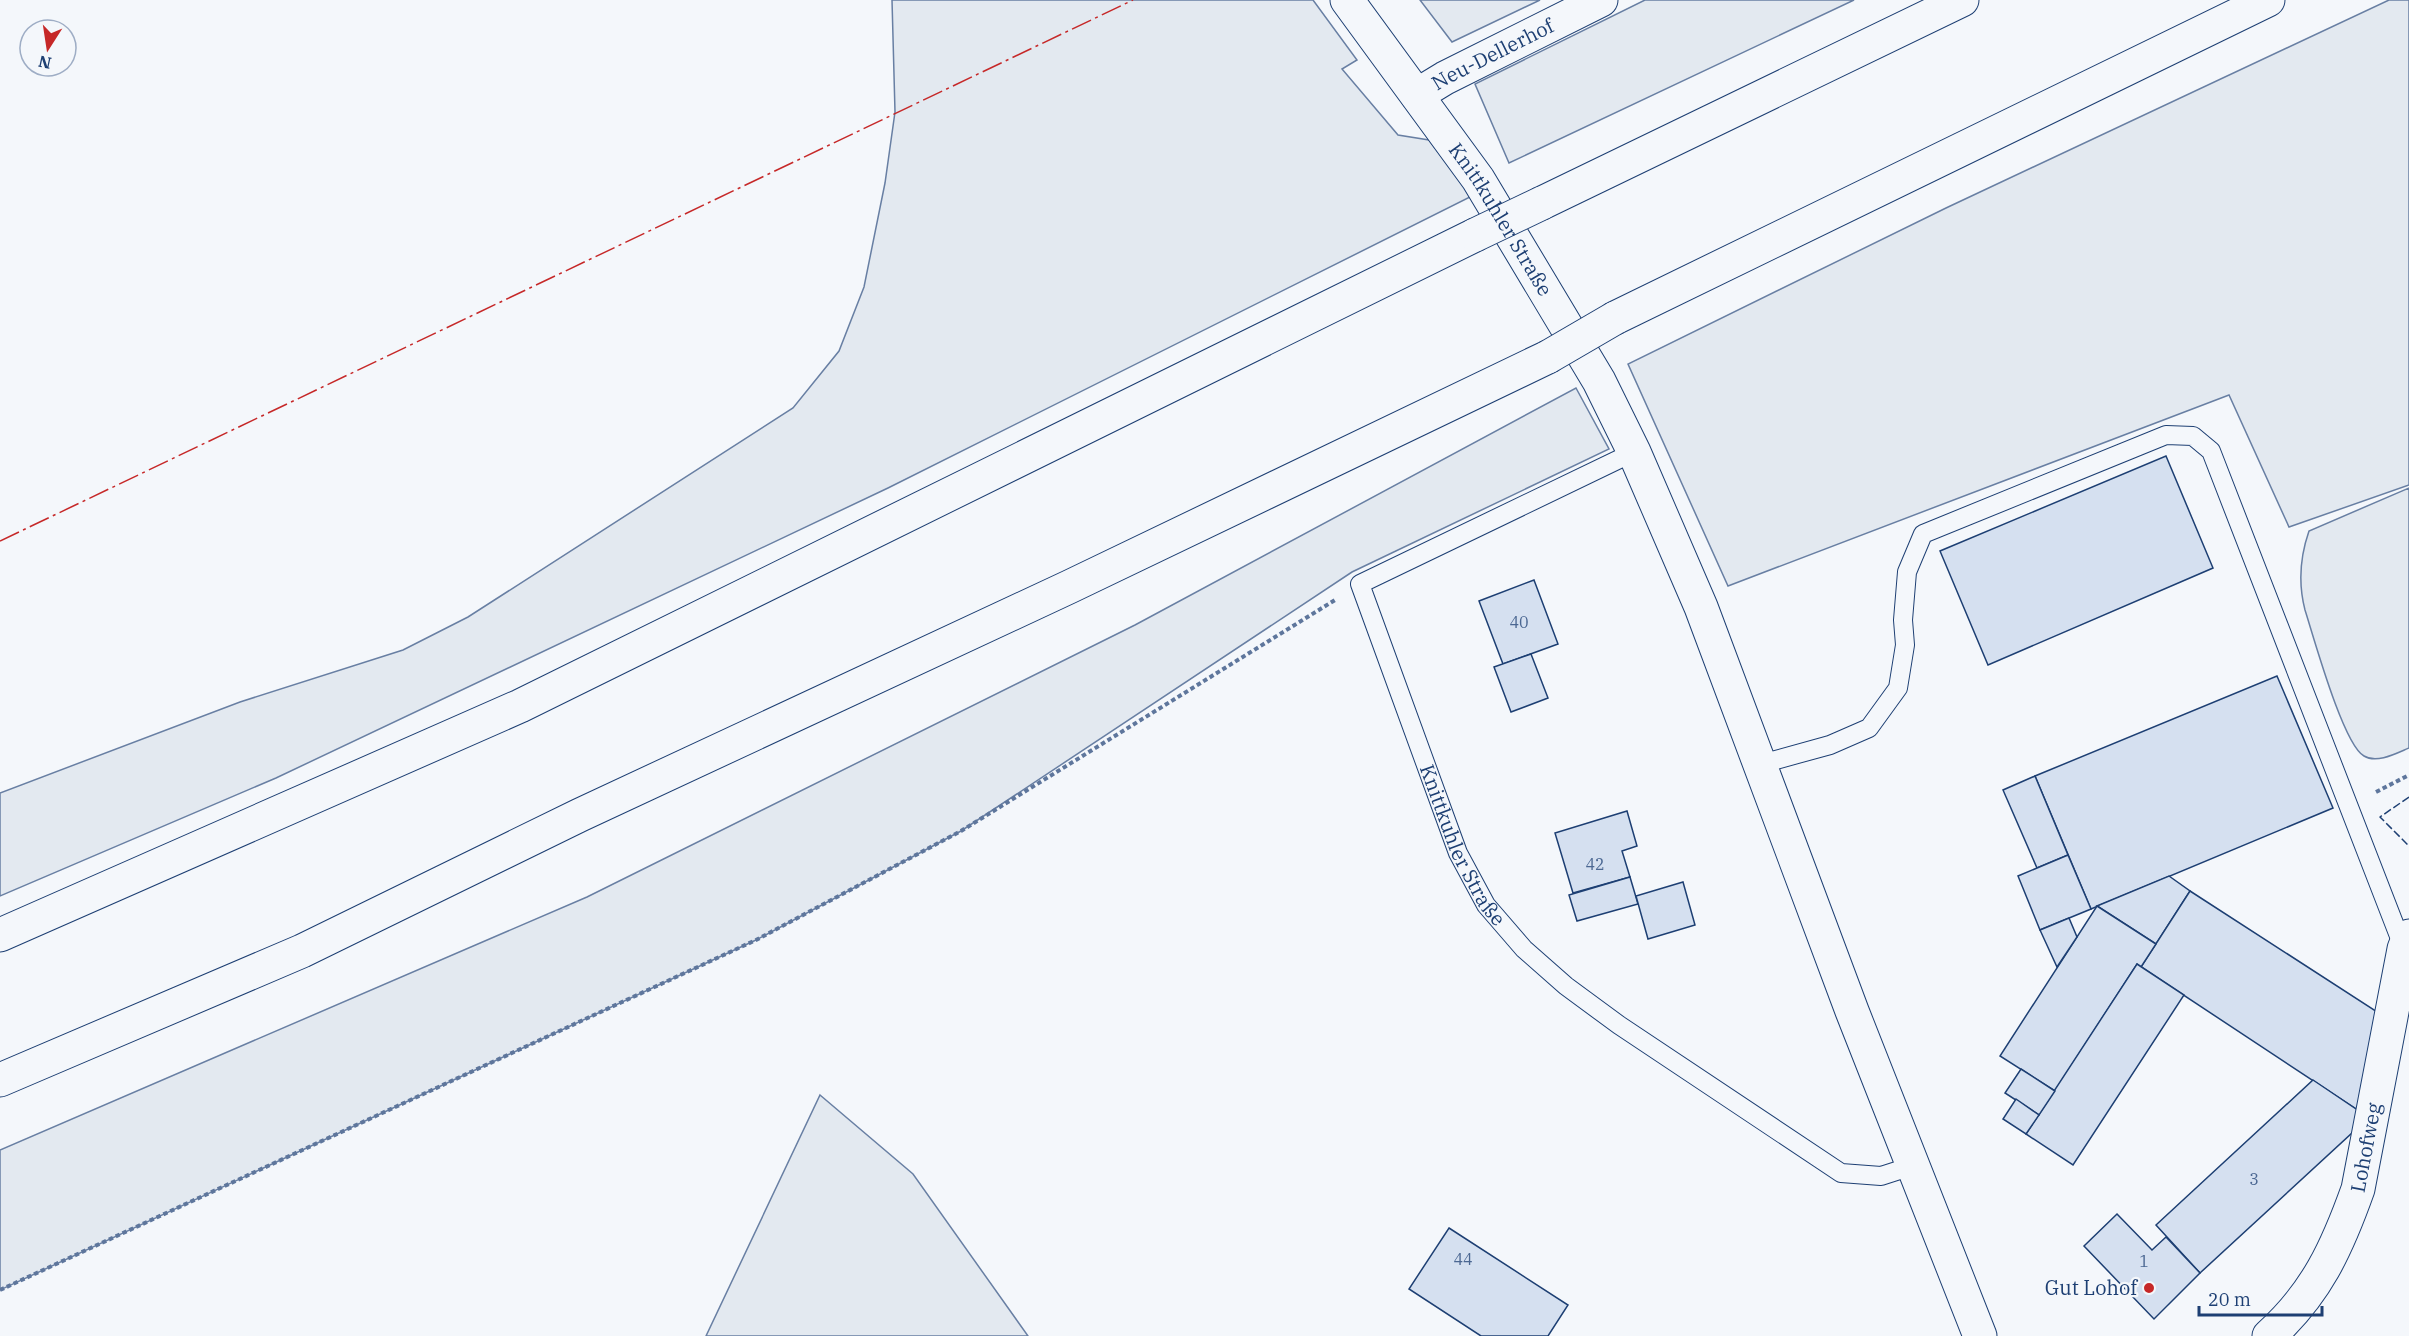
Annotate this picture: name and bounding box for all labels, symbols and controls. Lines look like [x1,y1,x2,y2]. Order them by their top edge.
street label: Neu-Dellerhof [1426,11,1559,96]
north arrow [18,18,78,78]
text: N [37,52,53,74]
street label: Knittkuhler Straße [1443,137,1559,301]
house number: 40 [1509,612,1529,632]
street label: Knittkuhler Straße [1414,761,1512,931]
house number: 42 [1585,854,1605,874]
street label: Lohofweg [2344,1100,2387,1195]
house number: 3 [2249,1169,2259,1189]
house number: 44 [1453,1249,1473,1269]
house number: 1 [2139,1251,2149,1271]
place label: Gut Lohof [2045,1274,2138,1301]
scale bar [2199,1279,2322,1317]
marker: Gut Lohof [2142,1281,2156,1295]
text: 20 m [2208,1288,2251,1311]

